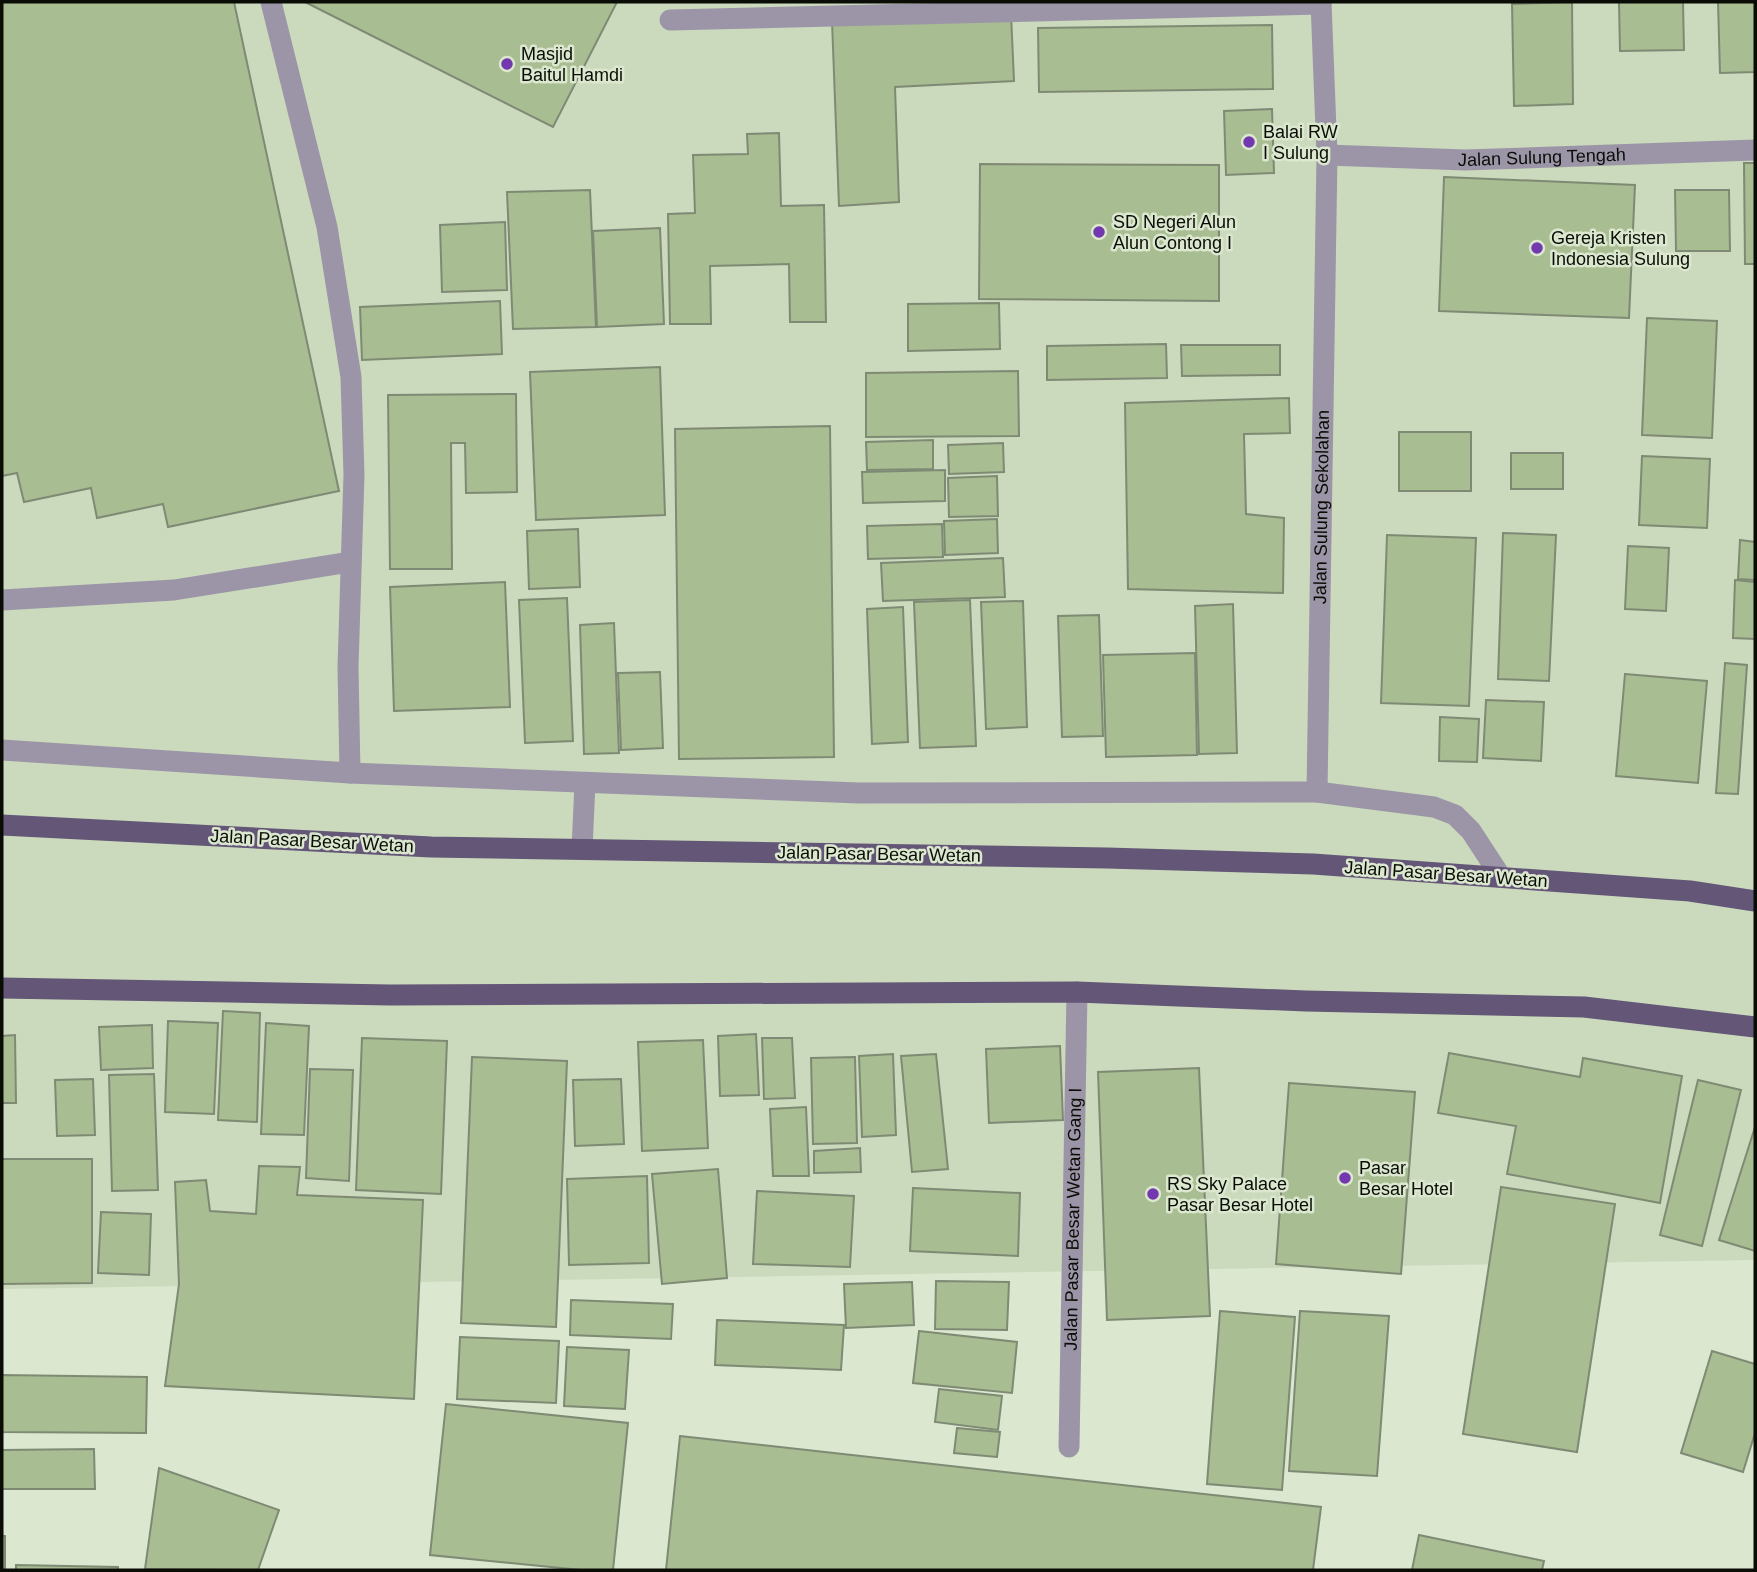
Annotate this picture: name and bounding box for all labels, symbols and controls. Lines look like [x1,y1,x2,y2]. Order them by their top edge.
place label: Masjid Baitul Hamdi [521,44,623,85]
marker: Masjid Baitul Hamdi [499,56,515,72]
place label: Balai RW I Sulung [1263,122,1338,163]
marker: Balai RW I Sulung [1241,134,1257,150]
street label: Jalan Sulung Tengah [1458,144,1626,170]
place label: SD Negeri Alun Alun Contong I [1113,212,1236,253]
marker: SD Negeri Alun Alun Contong I [1091,224,1107,240]
place label: Gereja Kristen Indonesia Sulung [1551,228,1690,269]
marker: Gereja Kristen Indonesia Sulung [1529,240,1545,256]
street label: Jalan Sulung Sekolahan [1310,410,1333,604]
street label: Jalan Pasar Besar Wetan [210,826,414,856]
street label: Jalan Pasar Besar Wetan [777,842,981,866]
street label: Jalan Pasar Besar Wetan [1344,857,1548,891]
street label: Jalan Pasar Besar Wetan Gang I [1061,1087,1085,1351]
place label: Pasar Besar Hotel [1359,1158,1453,1199]
marker: Pasar Besar Hotel [1337,1170,1353,1186]
place label: RS Sky Palace Pasar Besar Hotel [1167,1174,1313,1215]
marker: RS Sky Palace Pasar Besar Hotel [1145,1186,1161,1202]

